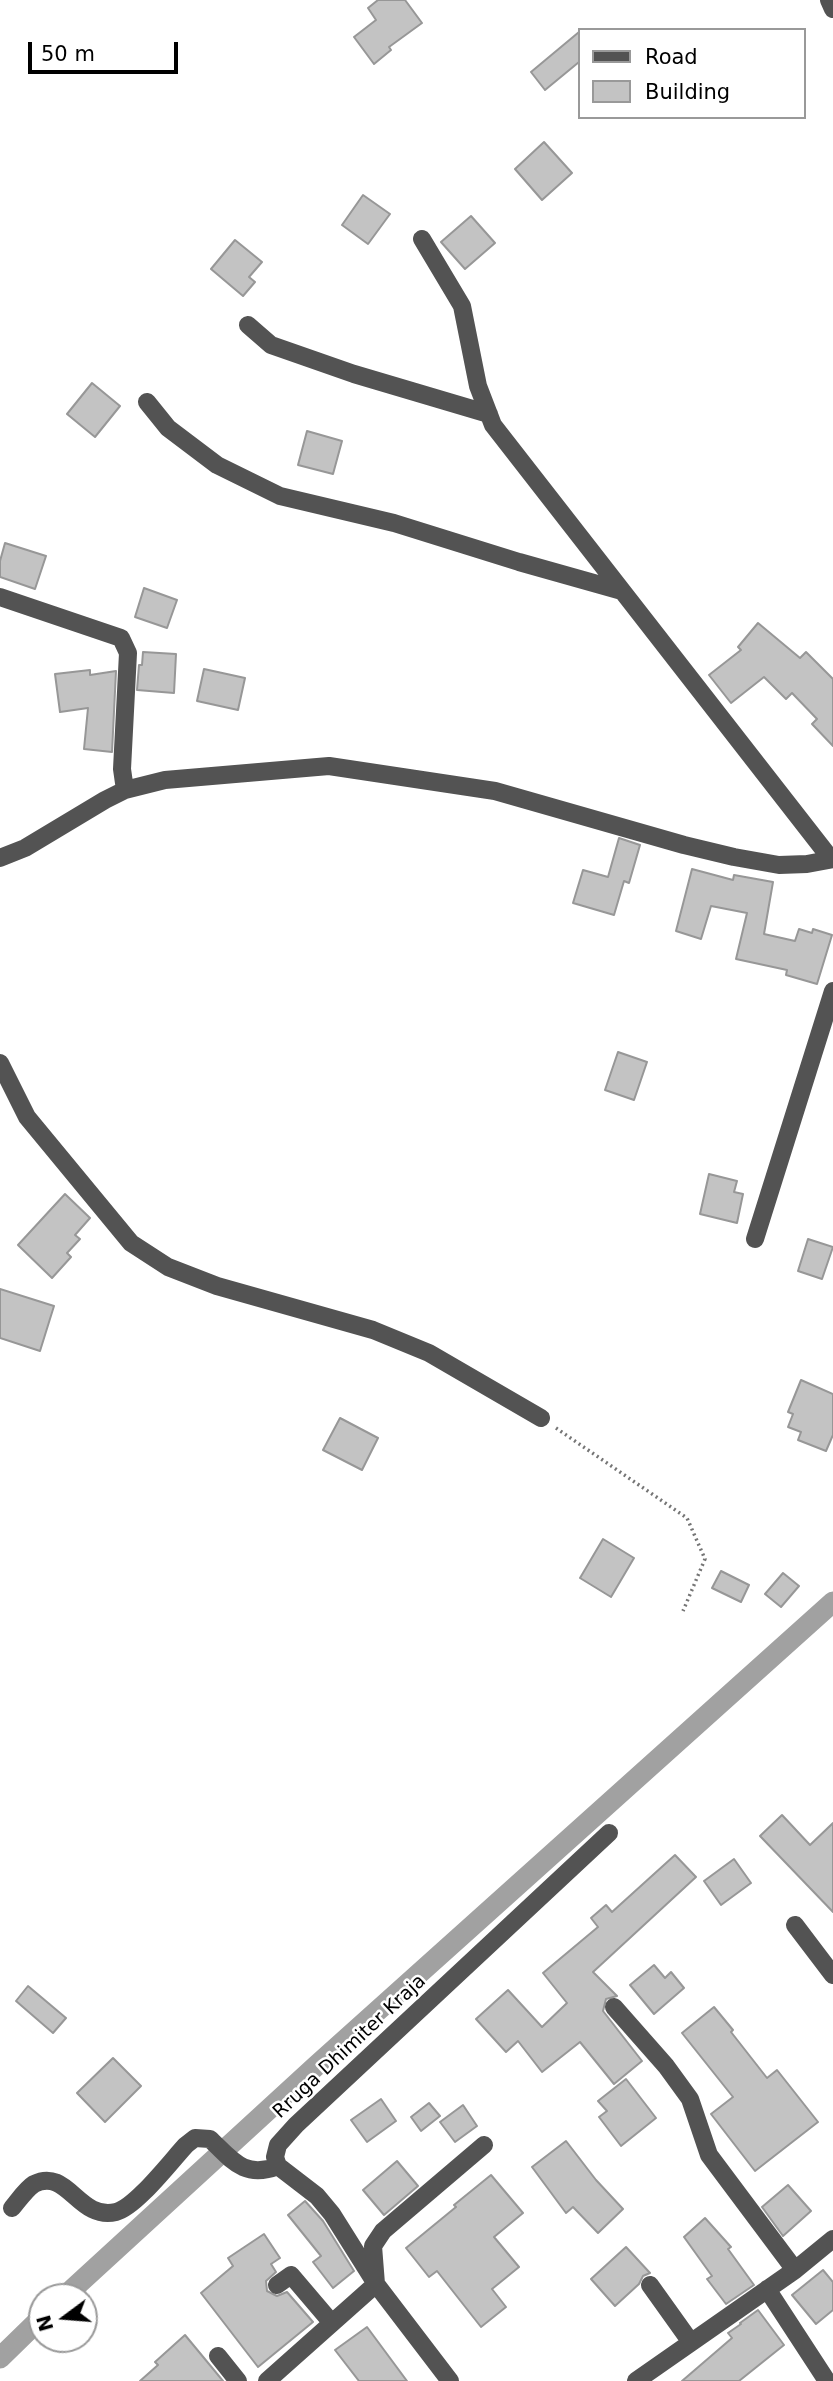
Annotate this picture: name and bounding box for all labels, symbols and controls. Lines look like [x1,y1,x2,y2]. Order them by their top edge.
scale bar [32,28,182,72]
legend [578,28,805,119]
text: 50 m [41,42,95,66]
text: Road [645,45,698,69]
text: Building [645,80,730,104]
street label: Rruga Dhimiter Kraja [269,1970,431,2124]
north arrow [28,2283,98,2353]
text: N [32,2313,58,2334]

